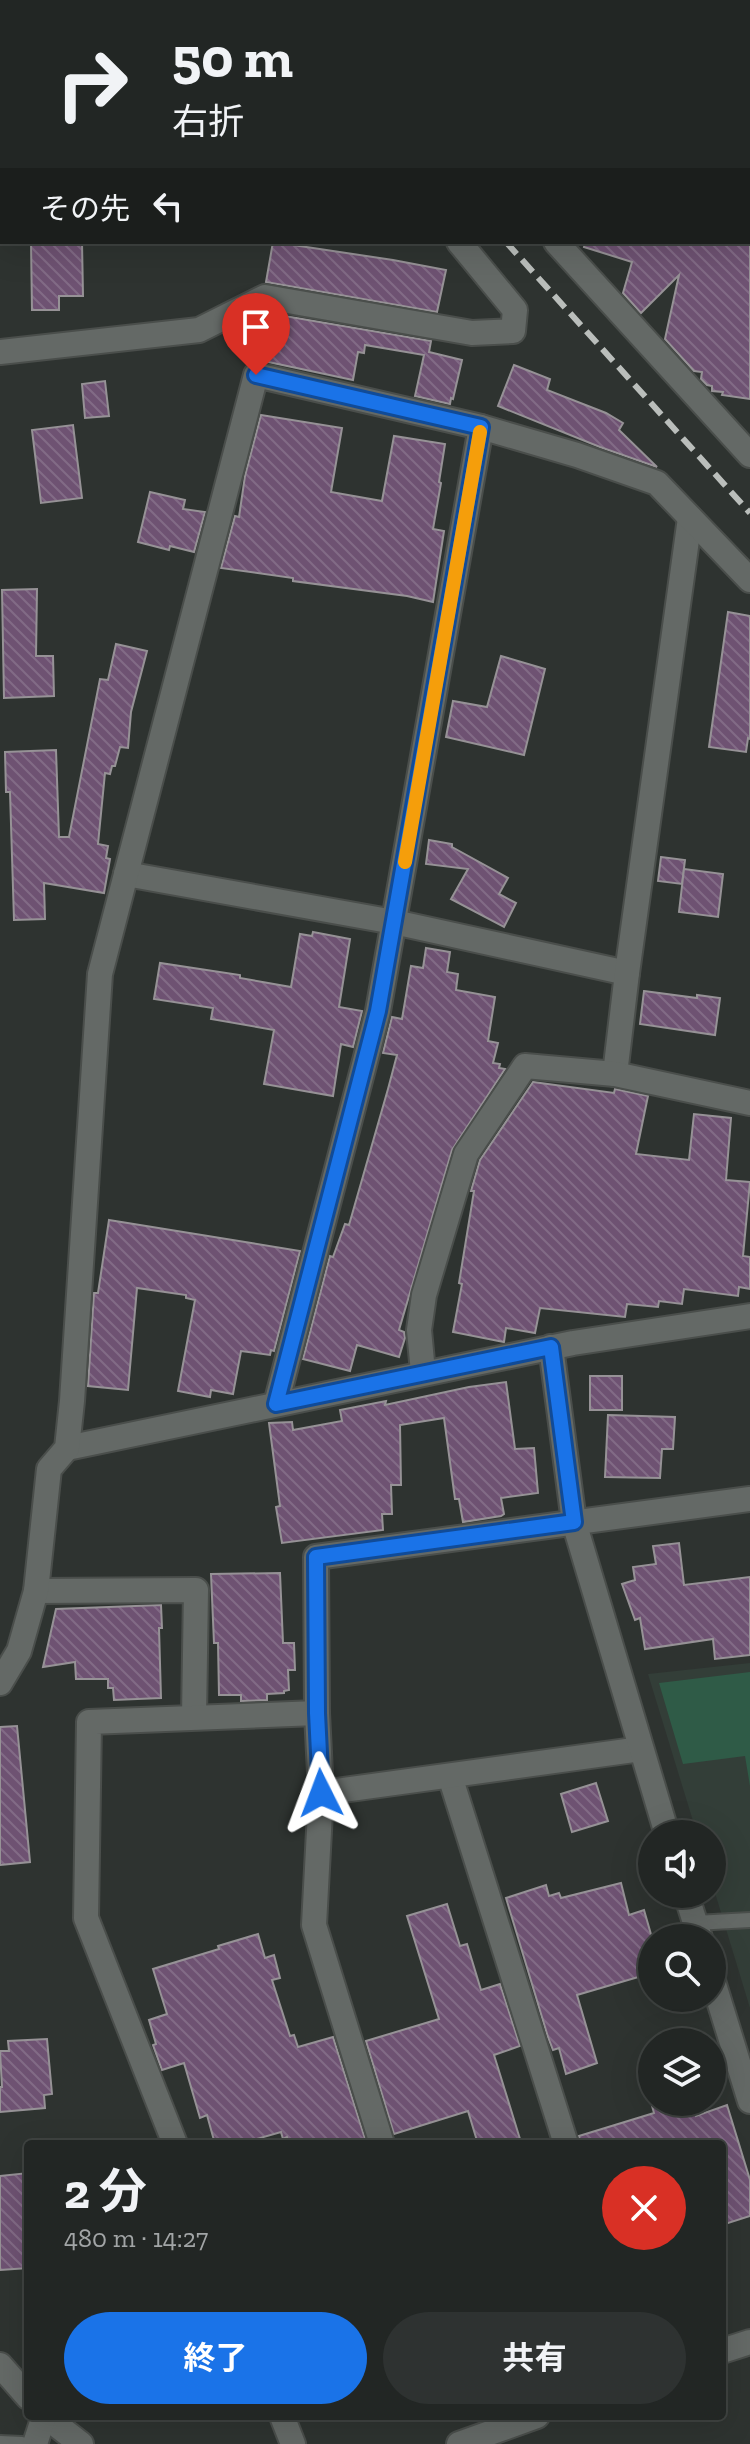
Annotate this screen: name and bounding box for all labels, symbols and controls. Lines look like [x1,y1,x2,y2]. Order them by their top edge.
text: 50 m [172,24,293,91]
icon: right [40,32,144,136]
text: 右折 [172,100,244,143]
icon: left [146,184,190,228]
text: その先 [40,191,130,227]
pin [222,293,290,375]
icon: arrive [234,305,278,349]
position arrow [279,1751,363,1835]
map controls [638,1820,726,2116]
button: sound [638,1820,726,1908]
button: search [638,1924,726,2012]
button: layers [638,2028,726,2116]
text: 2 分 [64,2163,147,2220]
button: close [602,2166,686,2250]
text: 480 m · 14:27 [64,2222,208,2254]
button: 終了 [64,2312,367,2404]
button: 共有 [383,2312,686,2404]

